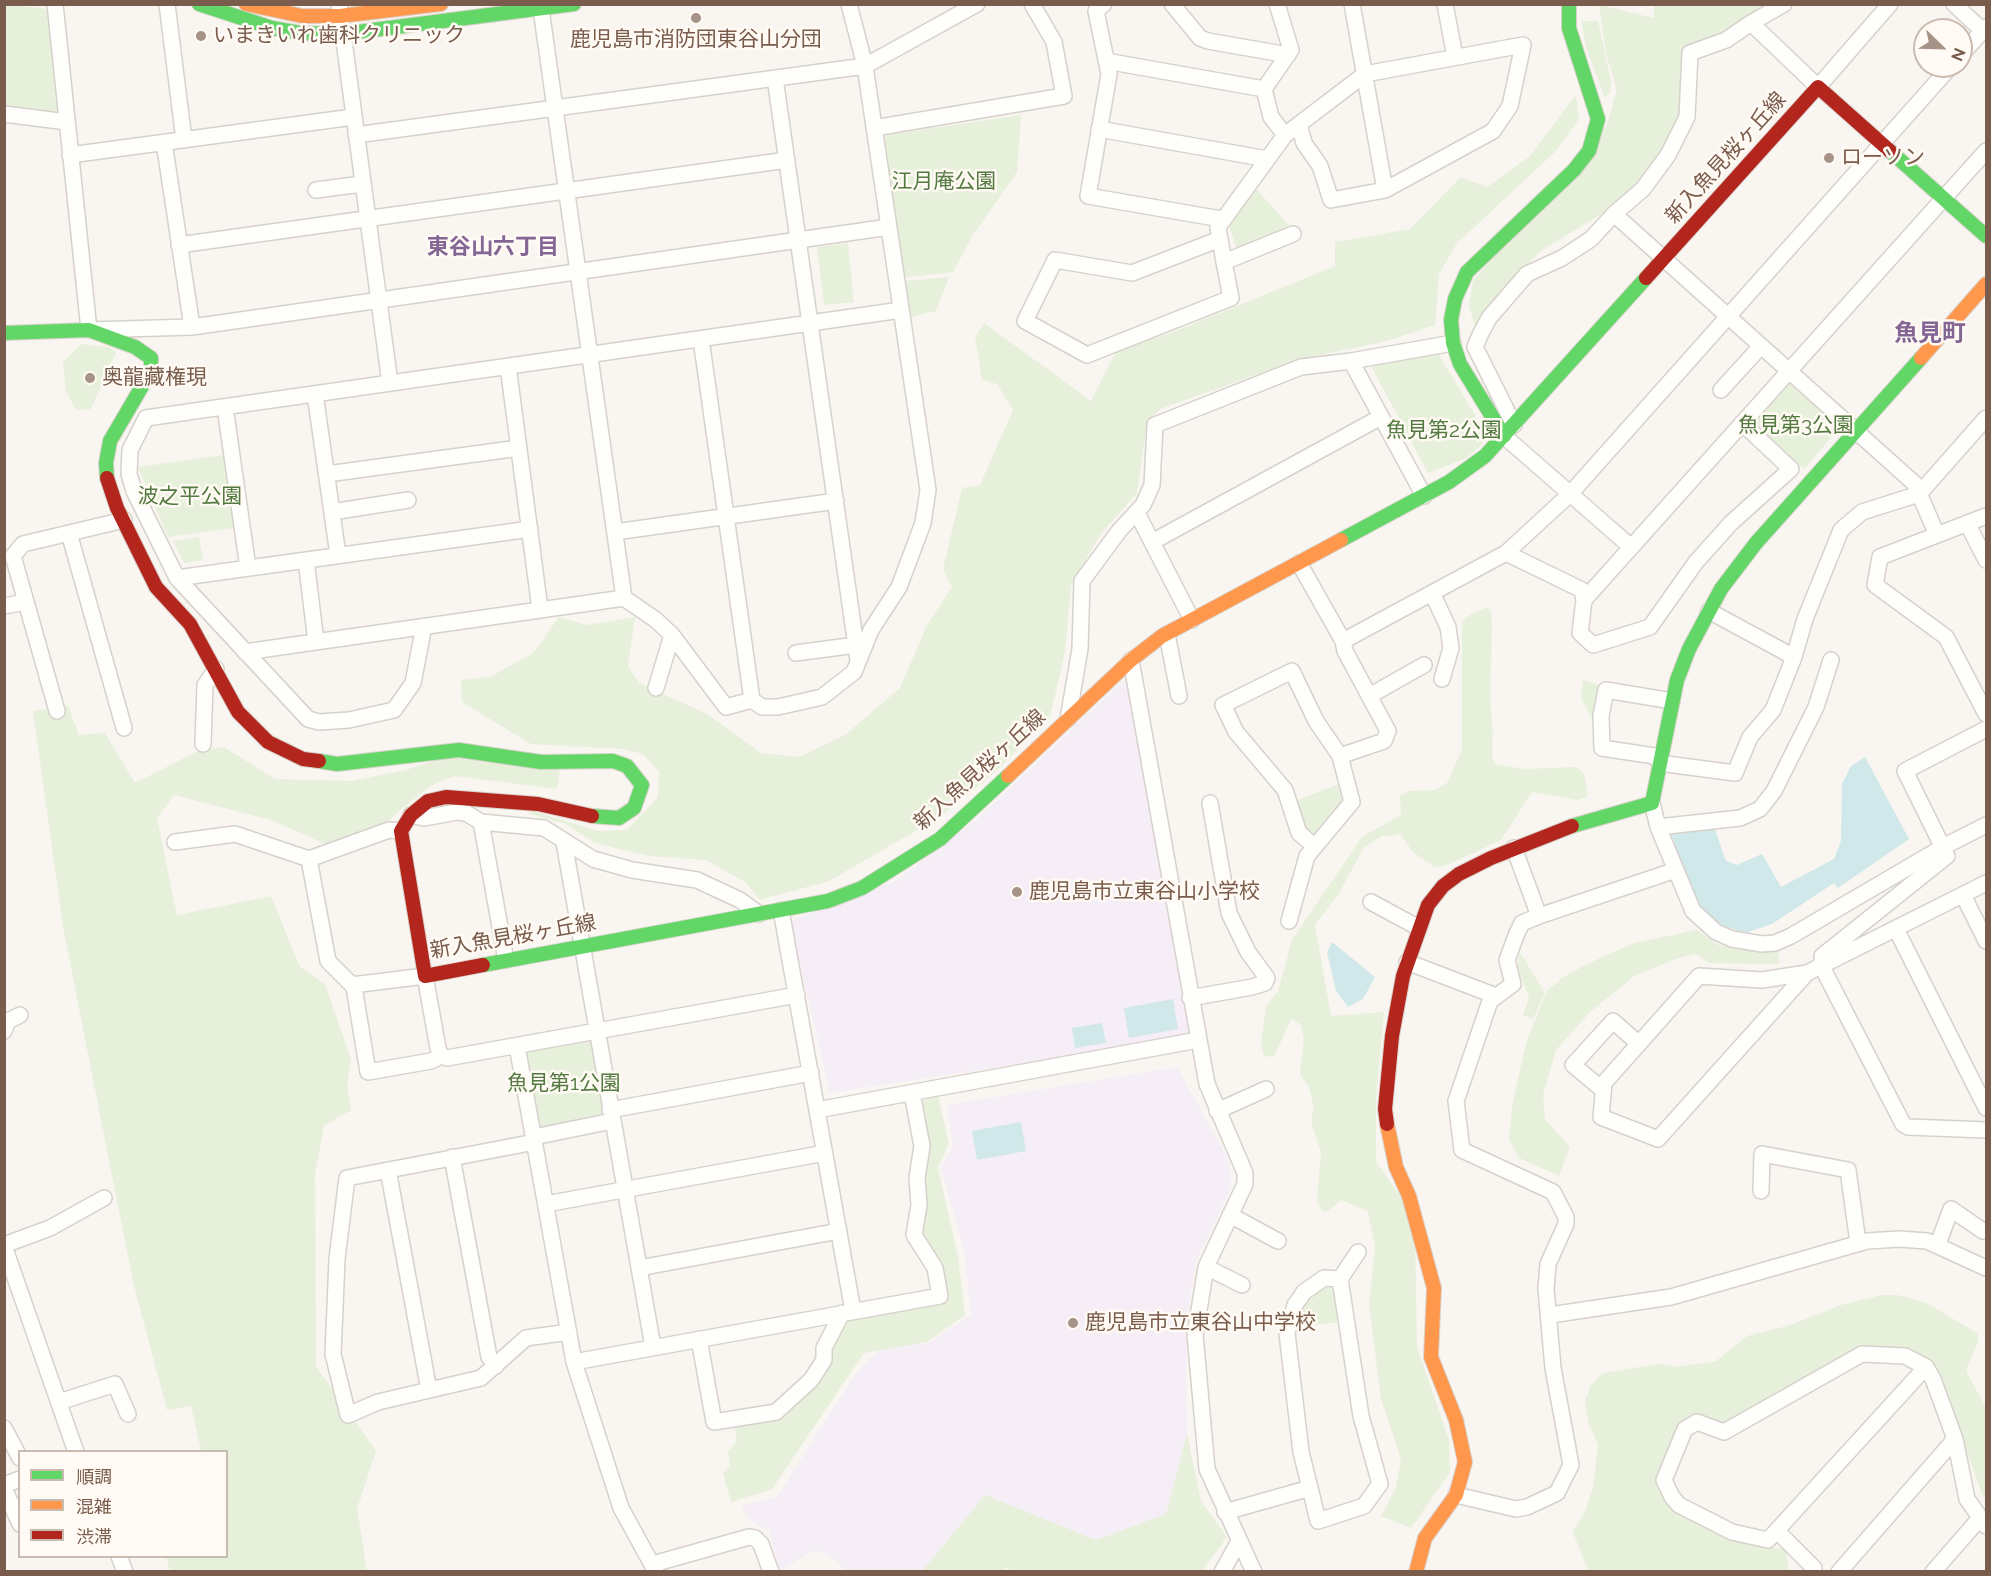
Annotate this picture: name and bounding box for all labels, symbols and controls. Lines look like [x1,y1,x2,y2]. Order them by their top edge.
marker: 鹿児島市消防団東谷山分団 [689,11,703,25]
north arrow [1913,18,1973,78]
place label: いまきいれ歯科クリニック [213,23,465,49]
place label: 鹿児島市消防団東谷山分団 [570,27,822,53]
marker: いまきいれ歯科クリニック [194,29,208,43]
text: N [1947,45,1969,64]
street label: 新入魚見桜ヶ丘線 [1660,87,1792,229]
place label: ローソン [1841,145,1925,171]
marker: ローソン [1822,151,1836,165]
park label: 江月庵公園 [892,169,996,195]
district label: 東谷山六丁目 [427,234,559,260]
district label: 魚見町 [1894,320,1966,348]
place label: 奥龍藏権現 [102,365,207,391]
marker: 奥龍藏権現 [83,371,97,385]
park label: 魚見第3公園 [1738,413,1854,439]
park label: 魚見第2公園 [1386,418,1502,444]
park label: 波之平公園 [138,484,242,510]
street label: 新入魚見桜ヶ丘線 [909,704,1051,836]
place label: 鹿児島市立東谷山小学校 [1029,879,1260,905]
marker: 鹿児島市立東谷山小学校 [1010,885,1024,899]
street label: 新入魚見桜ヶ丘線 [428,910,598,964]
park label: 魚見第1公園 [507,1071,621,1097]
place label: 鹿児島市立東谷山中学校 [1085,1310,1316,1336]
marker: 鹿児島市立東谷山中学校 [1066,1316,1080,1330]
legend [18,1450,228,1558]
text: 順調 [76,1466,112,1487]
text: 混雑 [76,1496,112,1517]
text: 渋滞 [76,1526,112,1547]

